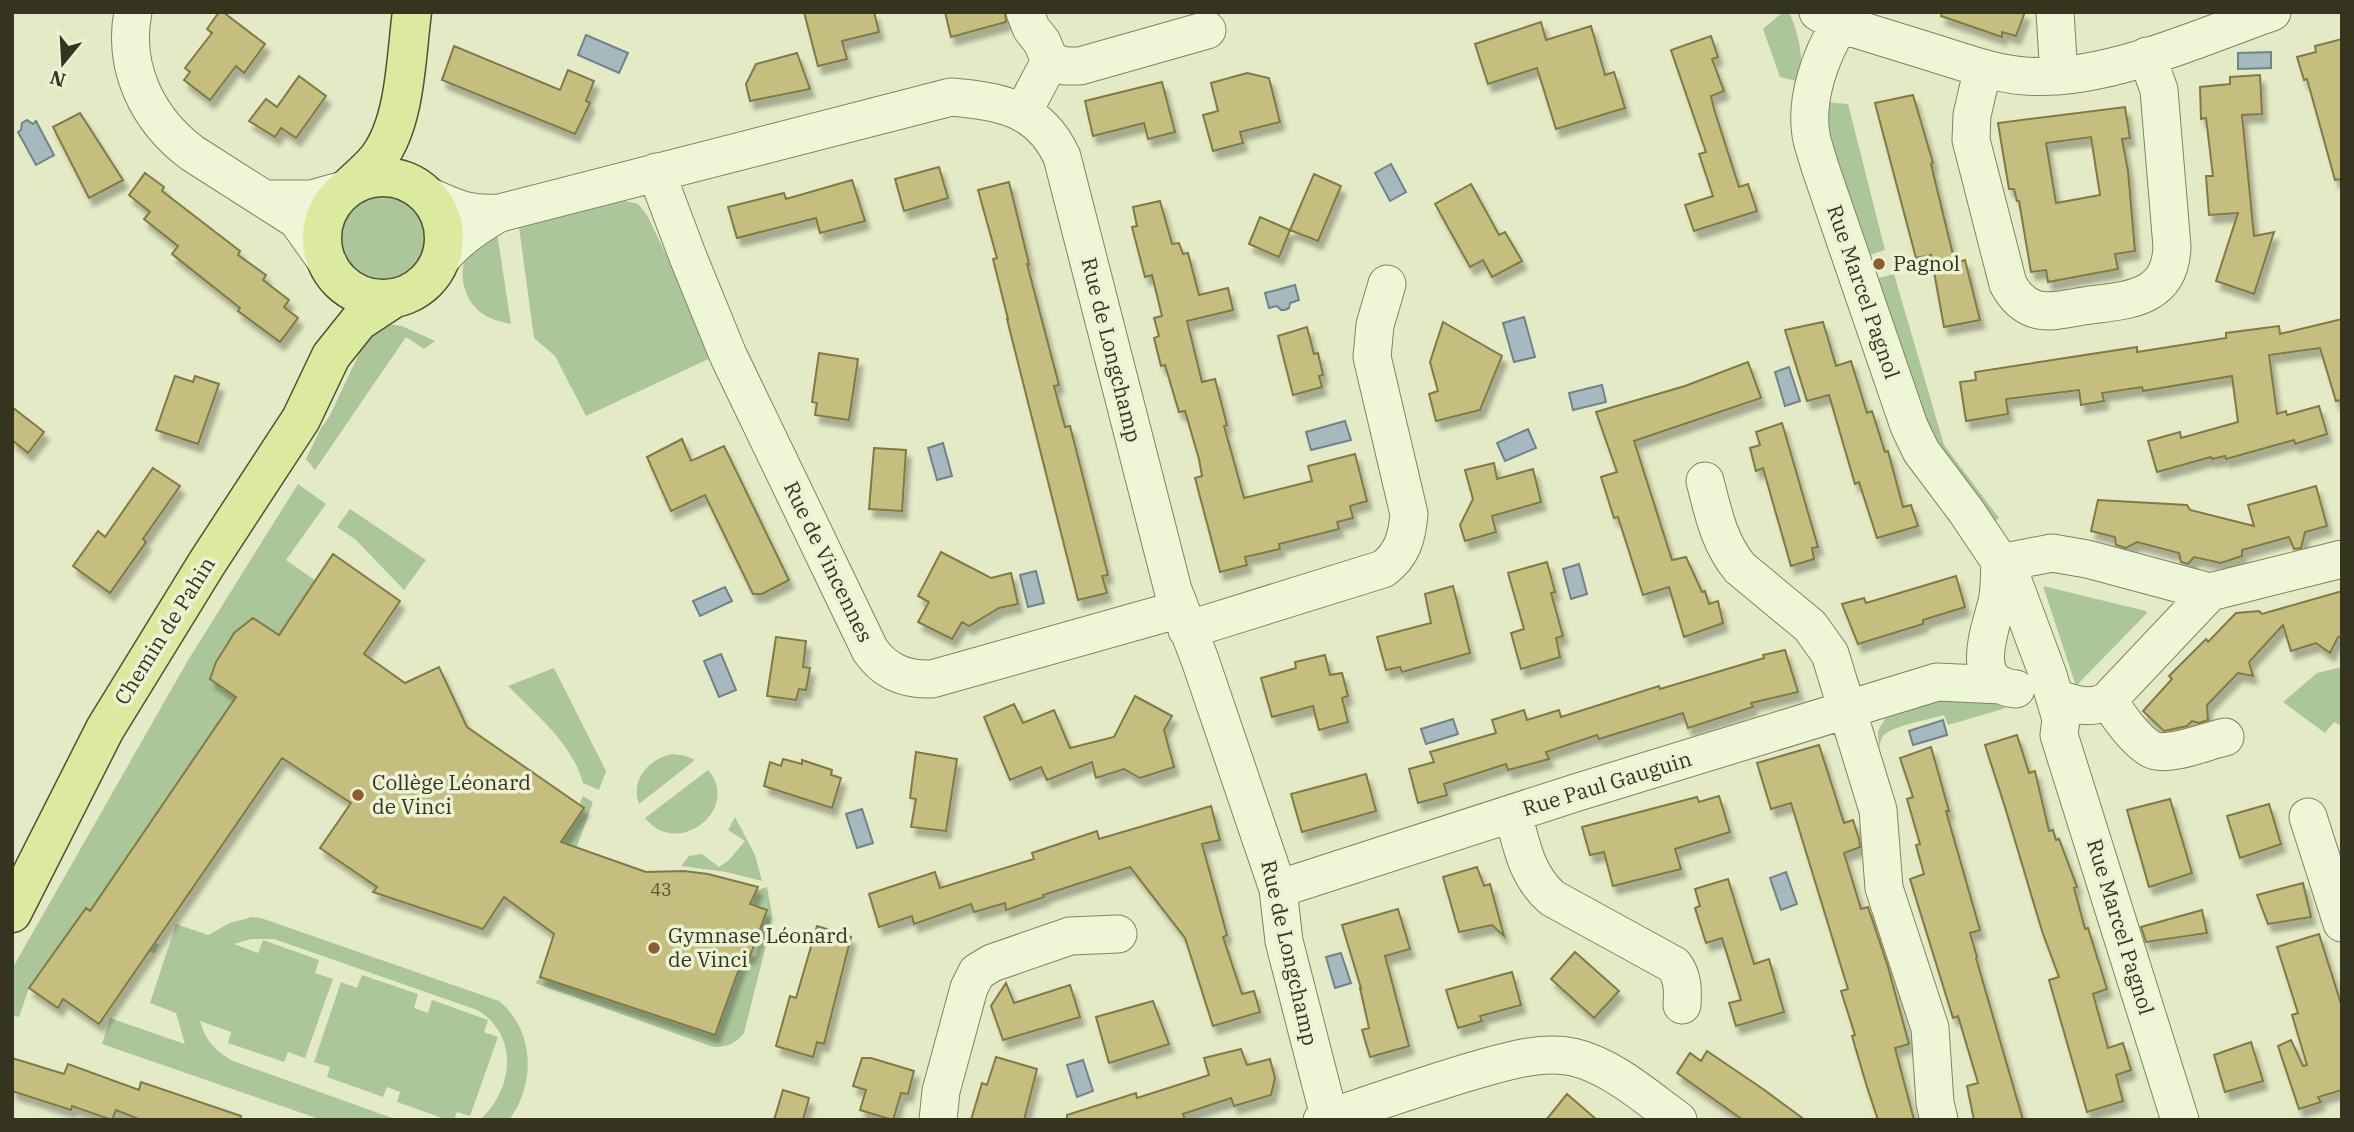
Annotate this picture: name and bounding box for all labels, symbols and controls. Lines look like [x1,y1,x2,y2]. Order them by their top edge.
north arrow [28,28,98,98]
text: N [47,65,69,93]
street label: Rue Marcel Pagnol [1821,201,1907,382]
place label: Pagnol [1893,249,1960,277]
street label: Rue de Longchamp [1075,255,1148,445]
marker: Pagnol [1871,256,1887,272]
street label: Rue de Vincennes [778,476,880,647]
street label: Chemin de Pahin [107,551,221,710]
street label: Rue Paul Gauguin [1519,744,1695,822]
place label: Collège Léonard de Vinci [372,768,531,820]
marker: Collège Léonard de Vinci [350,787,366,803]
street label: Rue Marcel Pagnol [2081,835,2161,1018]
street label: Rue de Longchamp [1255,857,1325,1048]
house number: 43 [650,878,672,901]
place label: Gymnase Léonard de Vinci [668,921,848,973]
marker: Gymnase Léonard de Vinci [646,940,662,956]

